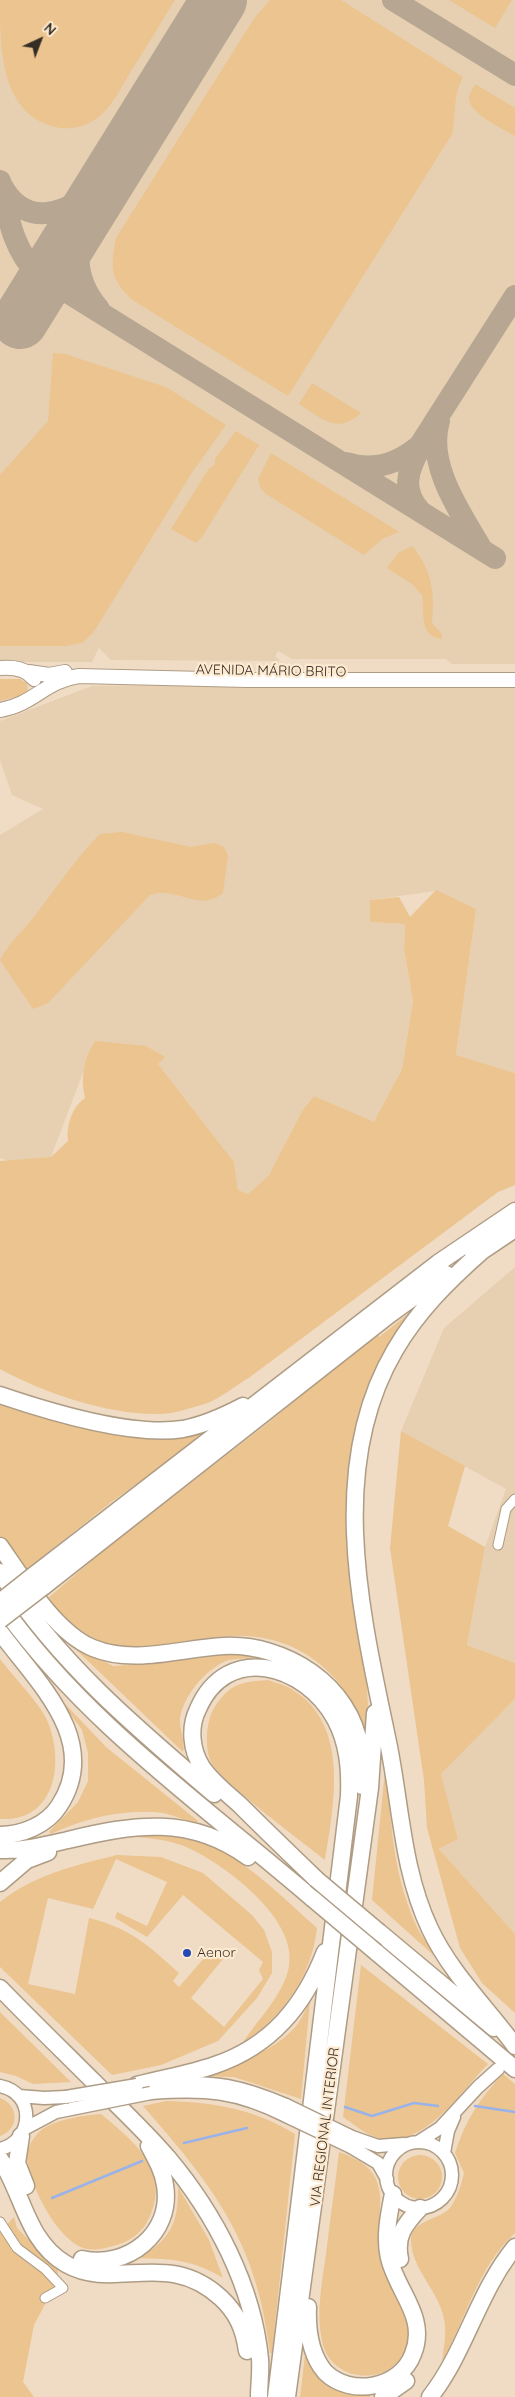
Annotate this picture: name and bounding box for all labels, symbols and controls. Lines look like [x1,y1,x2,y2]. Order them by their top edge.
north arrow [15,15,65,65]
text: N [40,19,60,39]
street label: AVENIDA MÁRIO BRITO [196,661,346,681]
place label: Aenor [197,1945,236,1961]
marker: Aenor [181,1947,193,1959]
street label: VIA REGIONAL INTERIOR [307,2046,343,2208]

